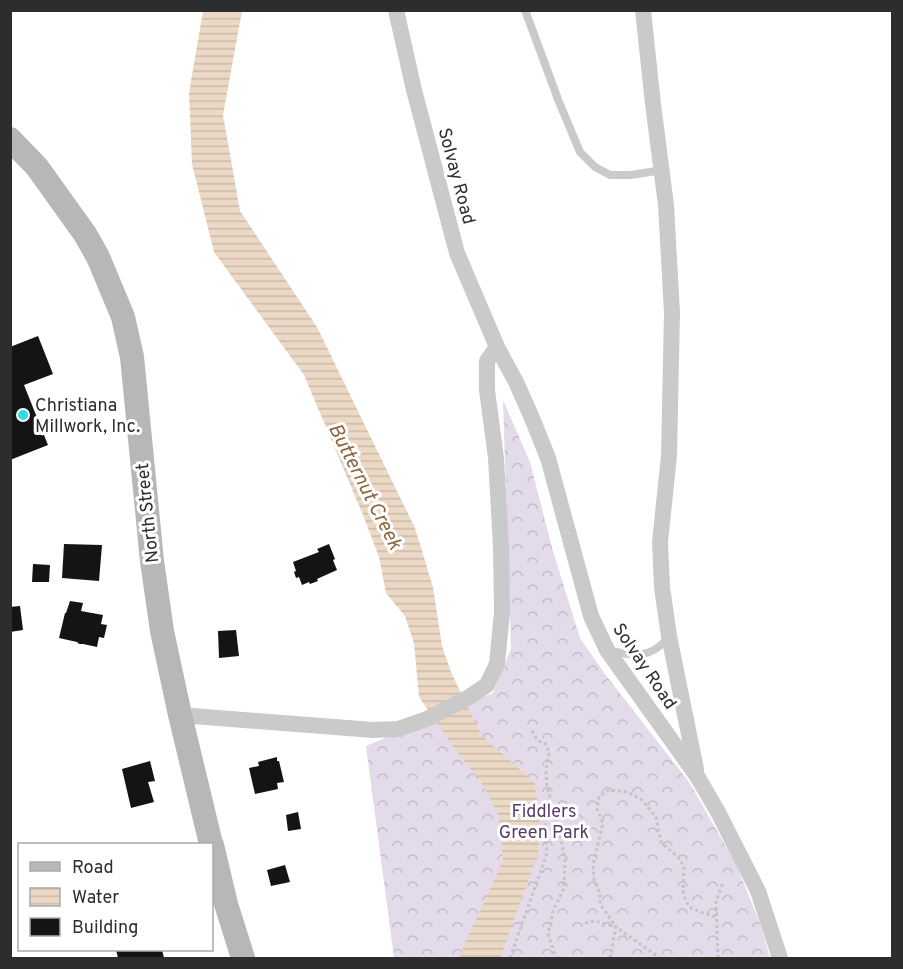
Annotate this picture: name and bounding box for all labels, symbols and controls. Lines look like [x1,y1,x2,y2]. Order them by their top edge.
street label: Solvay Road [432,126,479,227]
place label: Christiana Millwork, Inc. [35,395,140,439]
marker: Christiana Millwork, Inc. [16,408,30,422]
water label: Butternut Creek [321,419,408,555]
street label: North Street [132,462,165,564]
street label: Solvay Road [607,619,681,714]
park label: Fiddlers Green Park [499,801,589,845]
legend [18,843,213,951]
text: Road [72,857,114,880]
text: Water [72,887,119,910]
text: Building [72,917,138,940]

